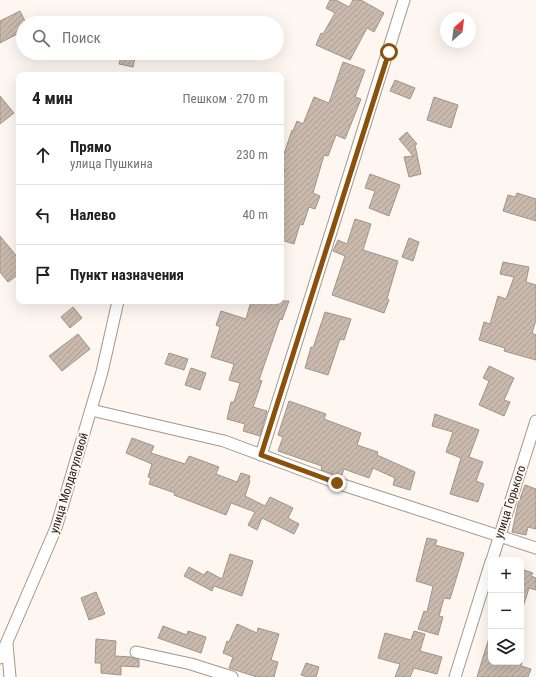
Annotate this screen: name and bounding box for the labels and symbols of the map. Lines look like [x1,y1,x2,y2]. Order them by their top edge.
north arrow [440,12,476,48]
route start [380,43,398,61]
street label: улица Молдагуловой [47,431,91,535]
street label: улица Горького [492,464,528,540]
route end [328,474,346,492]

